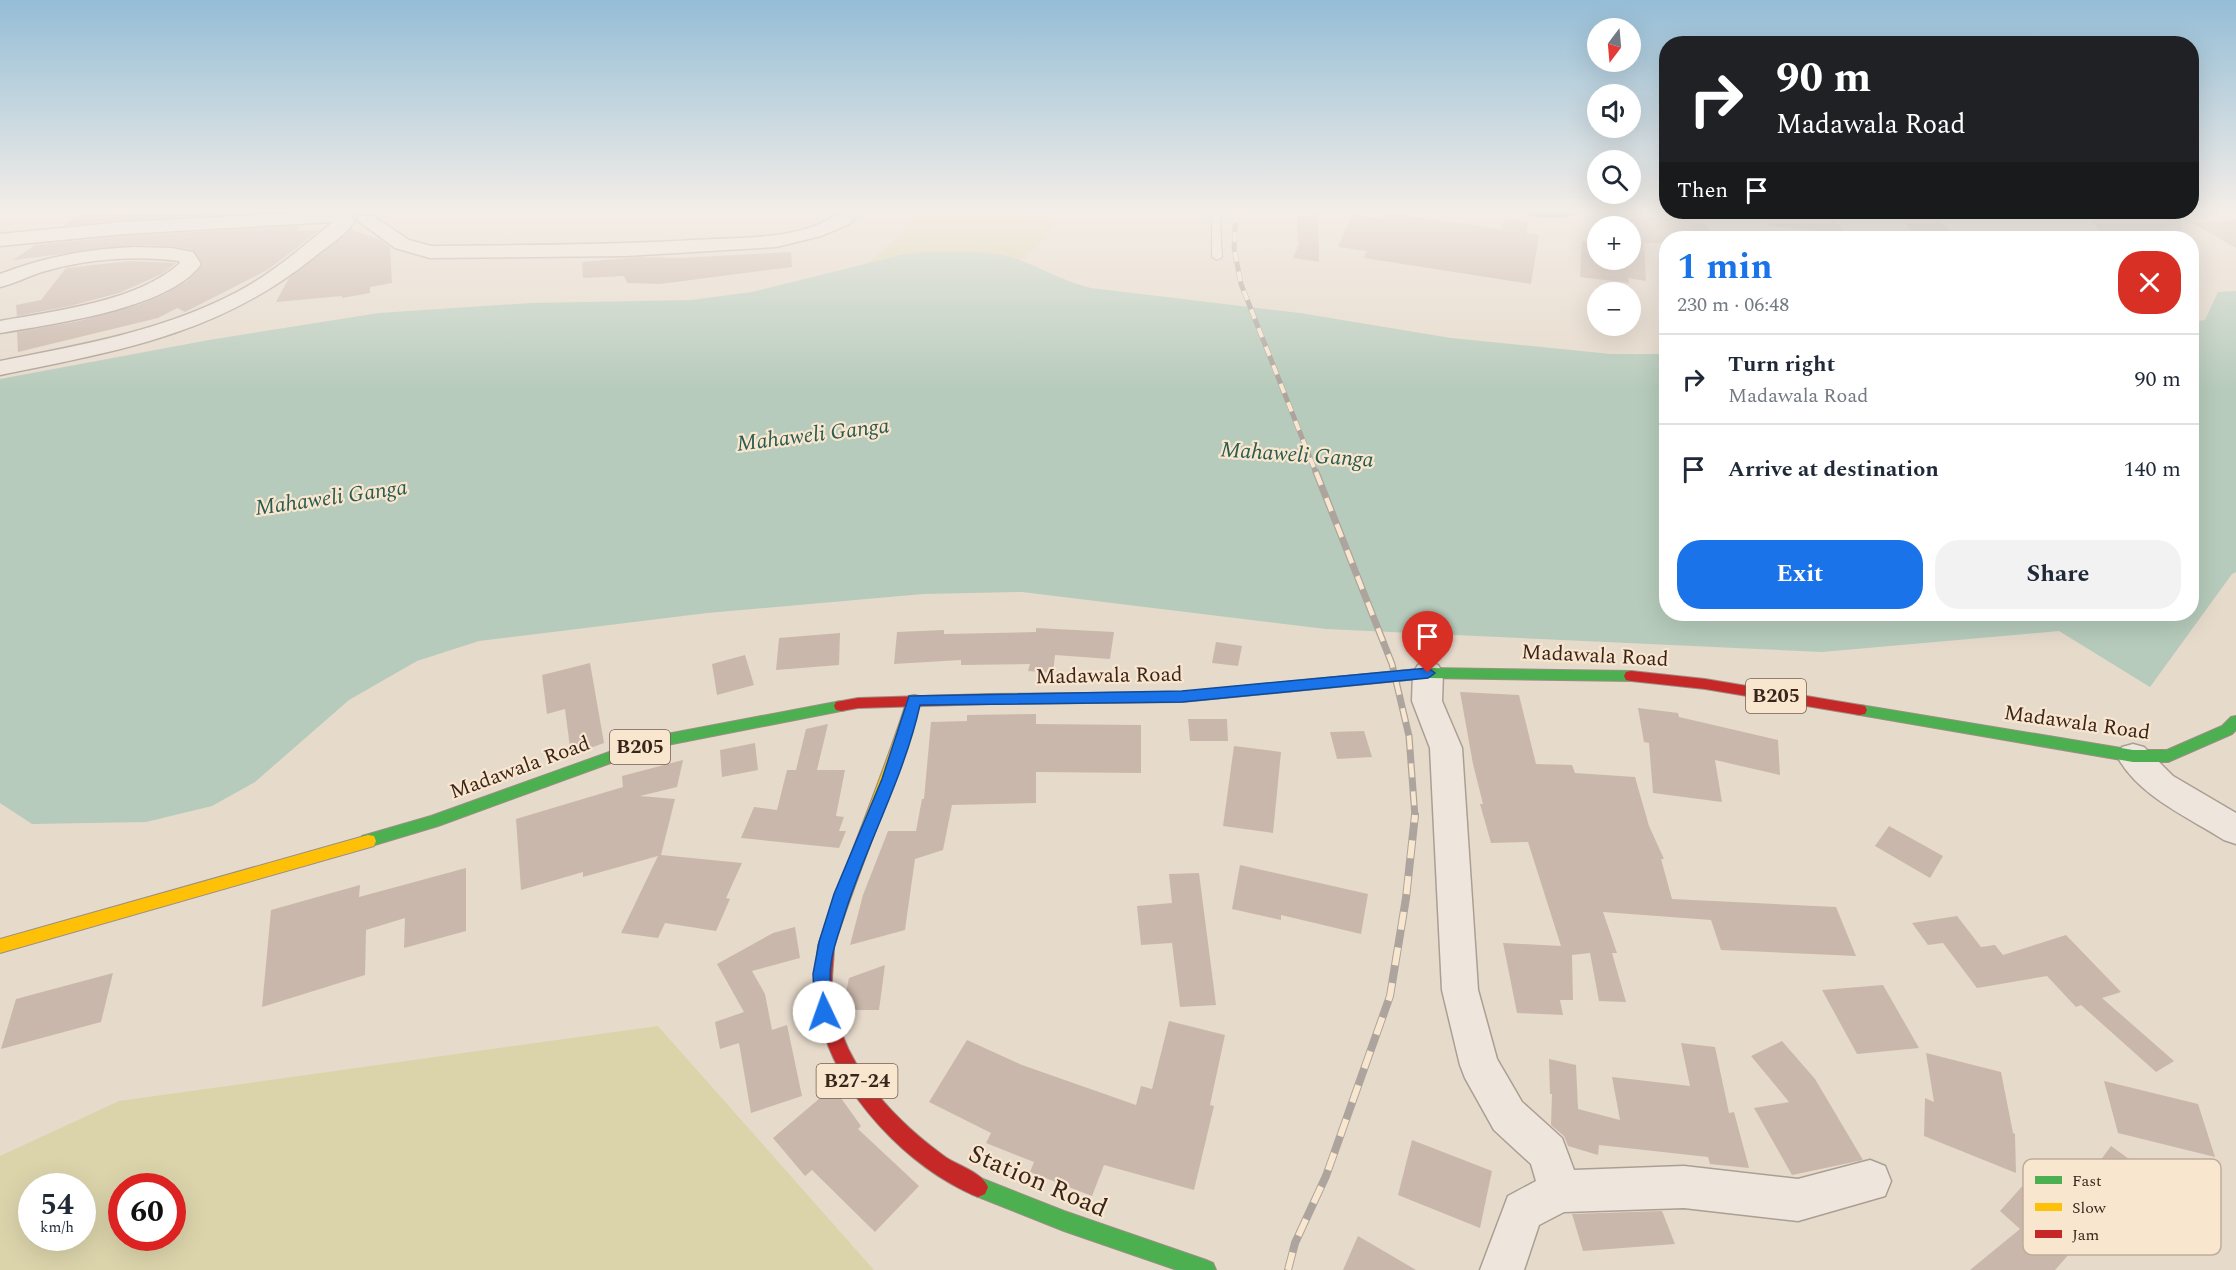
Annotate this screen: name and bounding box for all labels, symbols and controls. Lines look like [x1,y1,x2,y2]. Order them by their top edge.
north arrow [1587,18,1641,72]
map controls [1587,18,1641,336]
text: 90 m [1776,47,1871,110]
icon: right [1677,60,1755,138]
button: sound [1587,84,1641,138]
text: Madawala Road [1776,104,1966,146]
button: search [1587,150,1641,204]
text: Then [1677,174,1728,207]
icon: arrive [1740,174,1773,207]
button: + [1587,216,1641,270]
text: 1 min [1677,240,1773,295]
button: close [2118,251,2181,314]
button: − [1587,282,1641,336]
text: 230 m · 06:48 [1677,290,1789,320]
text: Turn right [1728,348,1835,381]
icon: right [1677,363,1710,396]
text: 90 m [2135,363,2181,396]
text: Madawala Road [1728,381,1868,411]
water label: Mahaweli Ganga [735,409,891,461]
water label: Mahaweli Ganga [1219,433,1375,477]
icon: arrive [1677,453,1710,486]
text: Arrive at destination [1728,453,1939,486]
text: 140 m [2124,453,2181,486]
water label: Mahaweli Ganga [253,471,409,525]
button: Exit [1677,540,1923,609]
button: Share [1935,540,2181,609]
pin [1402,611,1453,673]
icon: arrive [1411,620,1444,653]
street label: Madawala Road [1521,636,1669,676]
street label: Madawala Road [1035,659,1183,693]
road number: B205 [1746,679,1806,713]
street label: Madawala Road [2002,697,2152,749]
street label: Madawala Road [445,728,595,808]
road number: B205 [610,730,670,764]
position arrow [792,980,856,1044]
road number: B27-24 [816,1064,898,1098]
street label: Station Road [962,1134,1114,1228]
legend [2023,1159,2221,1255]
text: Fast [2072,1169,2102,1193]
speed limit sign: 60 [108,1173,186,1251]
text: 54 [40,1182,74,1228]
text: Slow [2072,1196,2107,1220]
text: km/h [40,1216,74,1239]
text: Jam [2072,1223,2100,1247]

